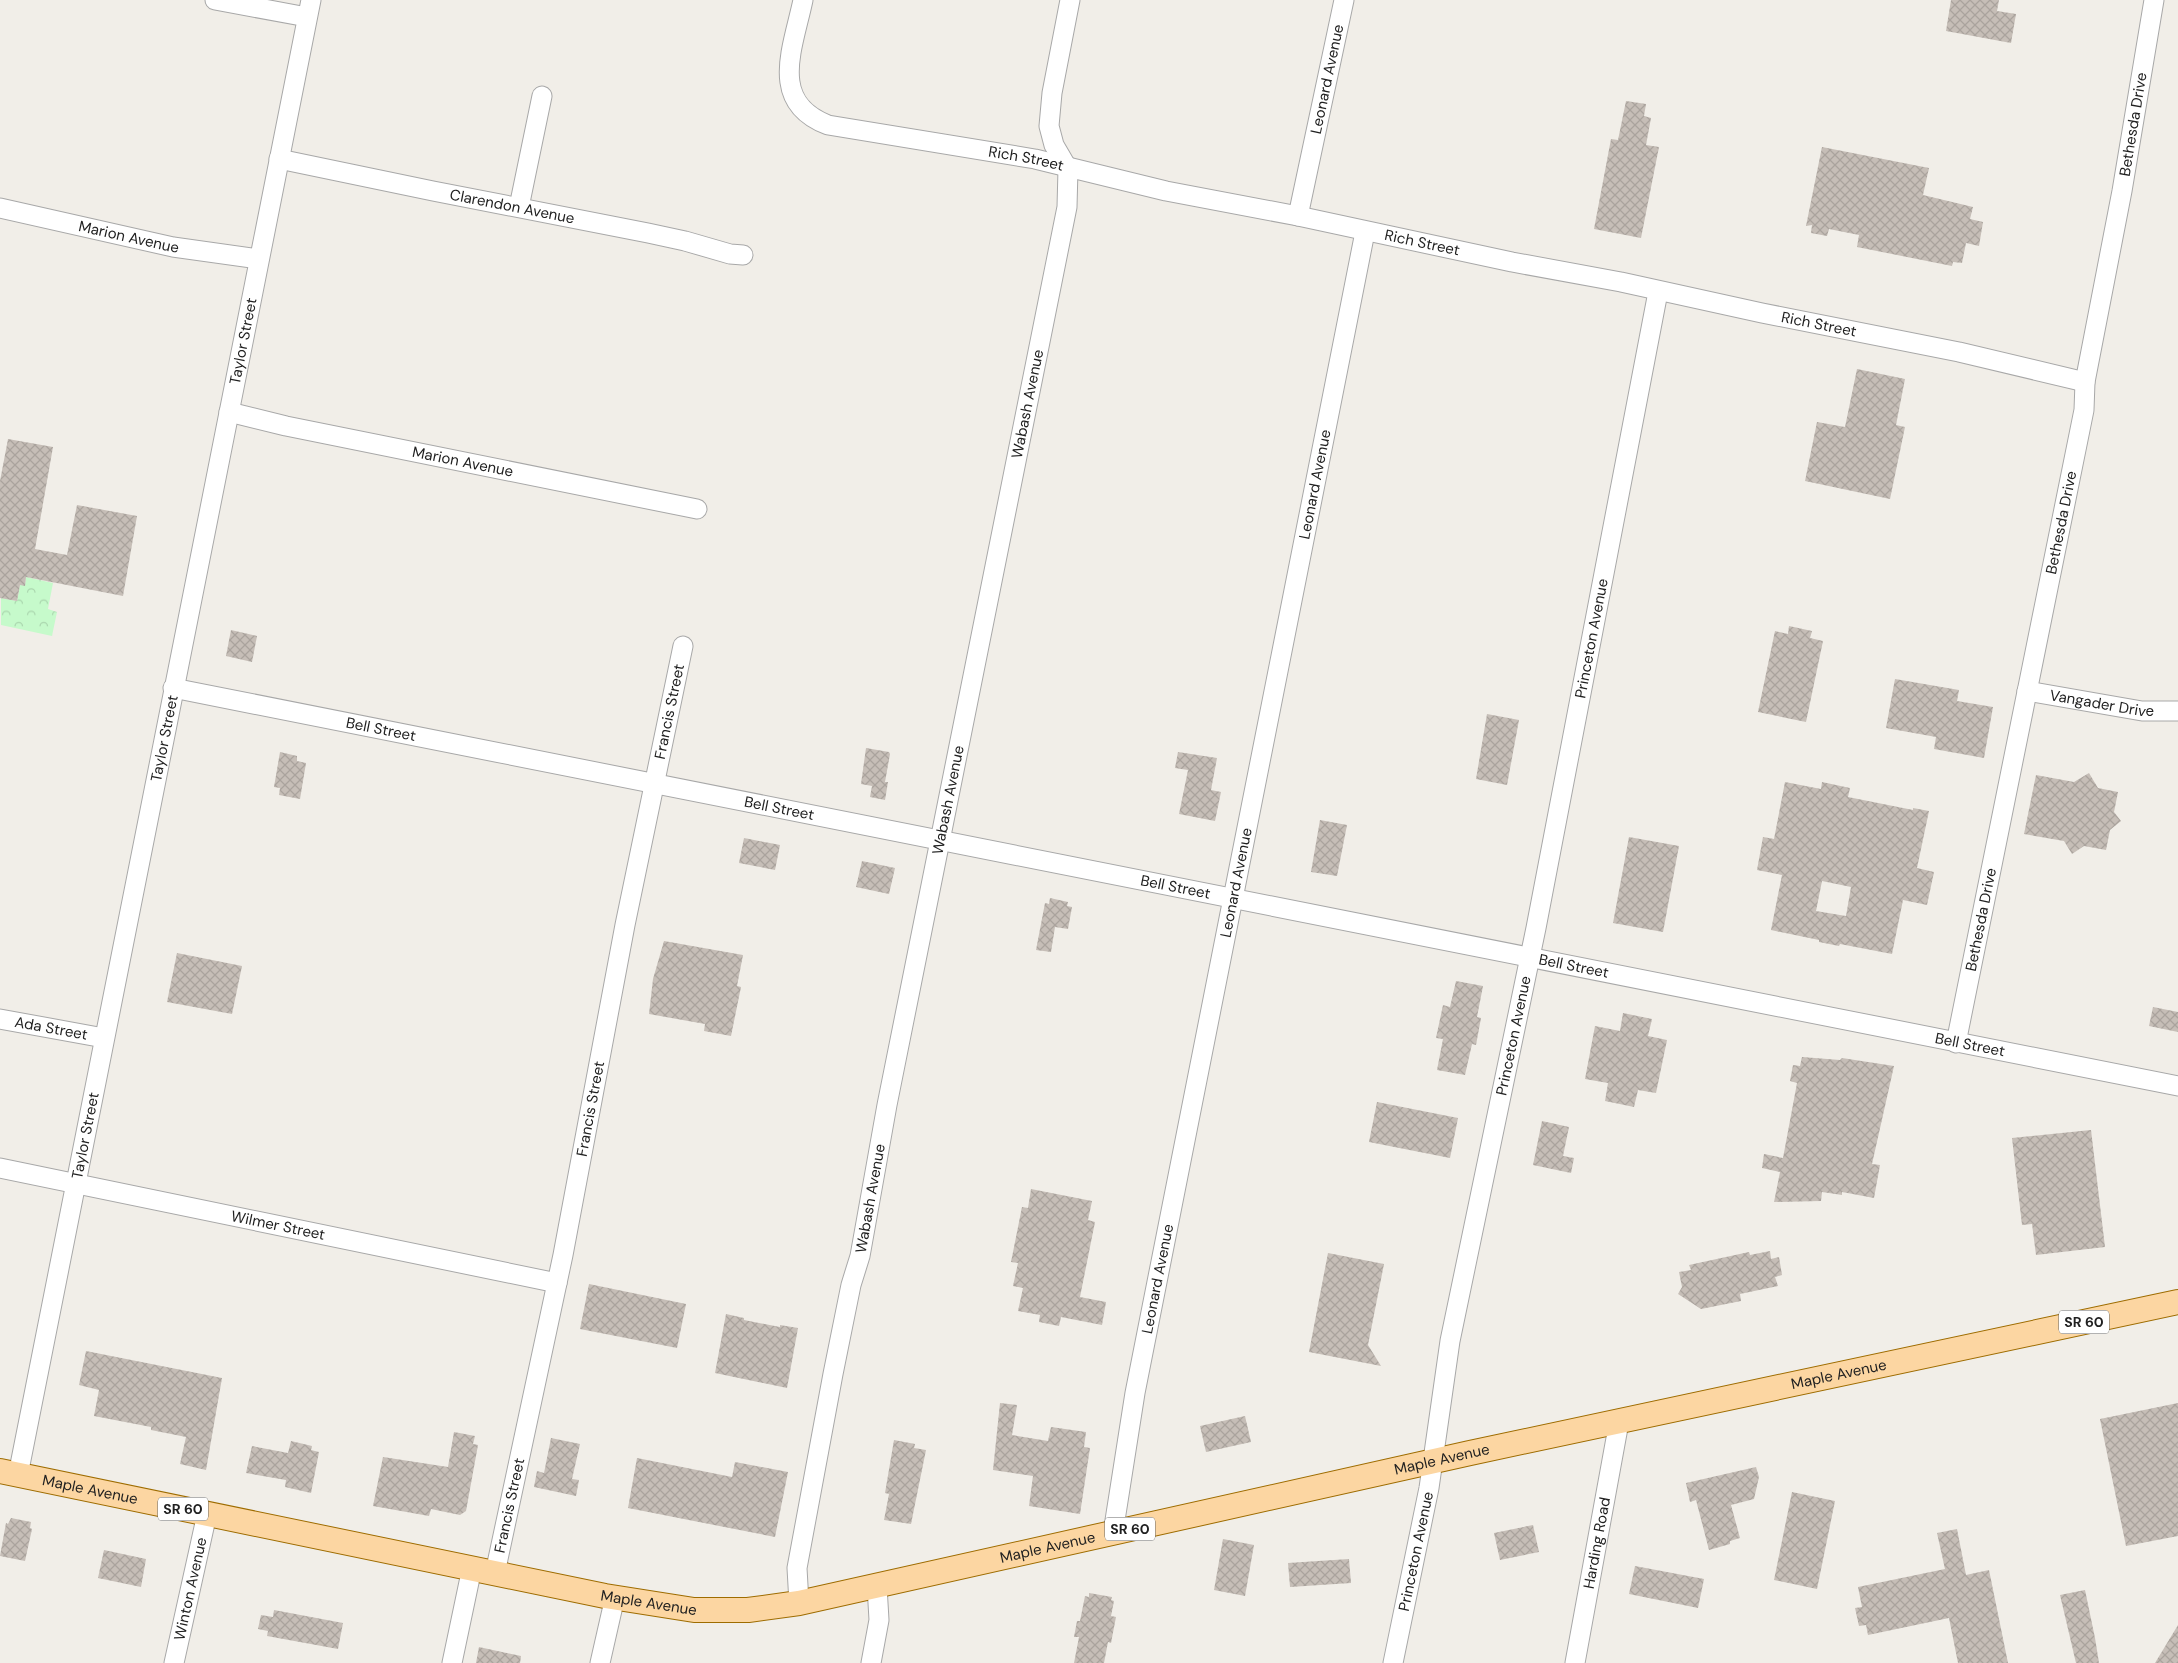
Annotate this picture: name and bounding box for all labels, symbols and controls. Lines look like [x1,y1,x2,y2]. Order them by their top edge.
street label: Leonard Avenue [1306,22,1349,136]
street label: Bethesda Drive [2115,71,2152,178]
street label: Rich Street [987,142,1066,176]
street label: Clarendon Avenue [448,185,576,228]
street label: Marion Avenue [77,216,180,258]
street label: Rich Street [1383,225,1462,261]
street label: Taylor Street [225,296,262,386]
street label: Rich Street [1779,307,1858,341]
street label: Wabash Avenue [1007,348,1048,460]
street label: Leonard Avenue [1294,428,1336,541]
street label: Marion Avenue [411,442,515,482]
street label: Bethesda Drive [2041,469,2081,576]
street label: Princeton Avenue [1570,577,1613,700]
street label: Francis Street [650,662,689,761]
street label: Vangader Drive [2048,685,2154,722]
street label: Taylor Street [146,693,183,783]
street label: Bell Street [344,713,418,746]
street label: Wabash Avenue [927,744,969,856]
street label: Bell Street [742,792,816,825]
street label: Leonard Avenue [1215,826,1257,939]
street label: Bethesda Drive [1961,866,2001,973]
street label: Bell Street [1139,870,1212,904]
street label: Bell Street [1537,949,1610,983]
street label: Princeton Avenue [1491,974,1536,1097]
street label: Ada Street [13,1012,89,1045]
street label: Bell Street [1933,1028,2007,1061]
street label: Francis Street [572,1059,609,1158]
street label: Taylor Street [67,1090,104,1181]
street label: Wabash Avenue [851,1142,890,1255]
street label: Wilmer Street [229,1206,327,1245]
street label: Leonard Avenue [1137,1222,1178,1336]
road number: SR 60 [2059,1310,2109,1334]
street label: Maple Avenue [1789,1354,1888,1394]
street label: Maple Avenue [1392,1439,1491,1480]
street label: Francis Street [490,1456,529,1555]
street label: Maple Avenue [41,1470,140,1509]
street label: Princeton Avenue [1394,1490,1438,1613]
street label: Harding Road [1579,1496,1615,1590]
road number: SR 60 [158,1498,208,1520]
road number: SR 60 [1105,1518,1155,1540]
street label: Maple Avenue [998,1527,1097,1568]
street label: Winton Avenue [169,1535,212,1642]
street label: Maple Avenue [599,1585,698,1620]

